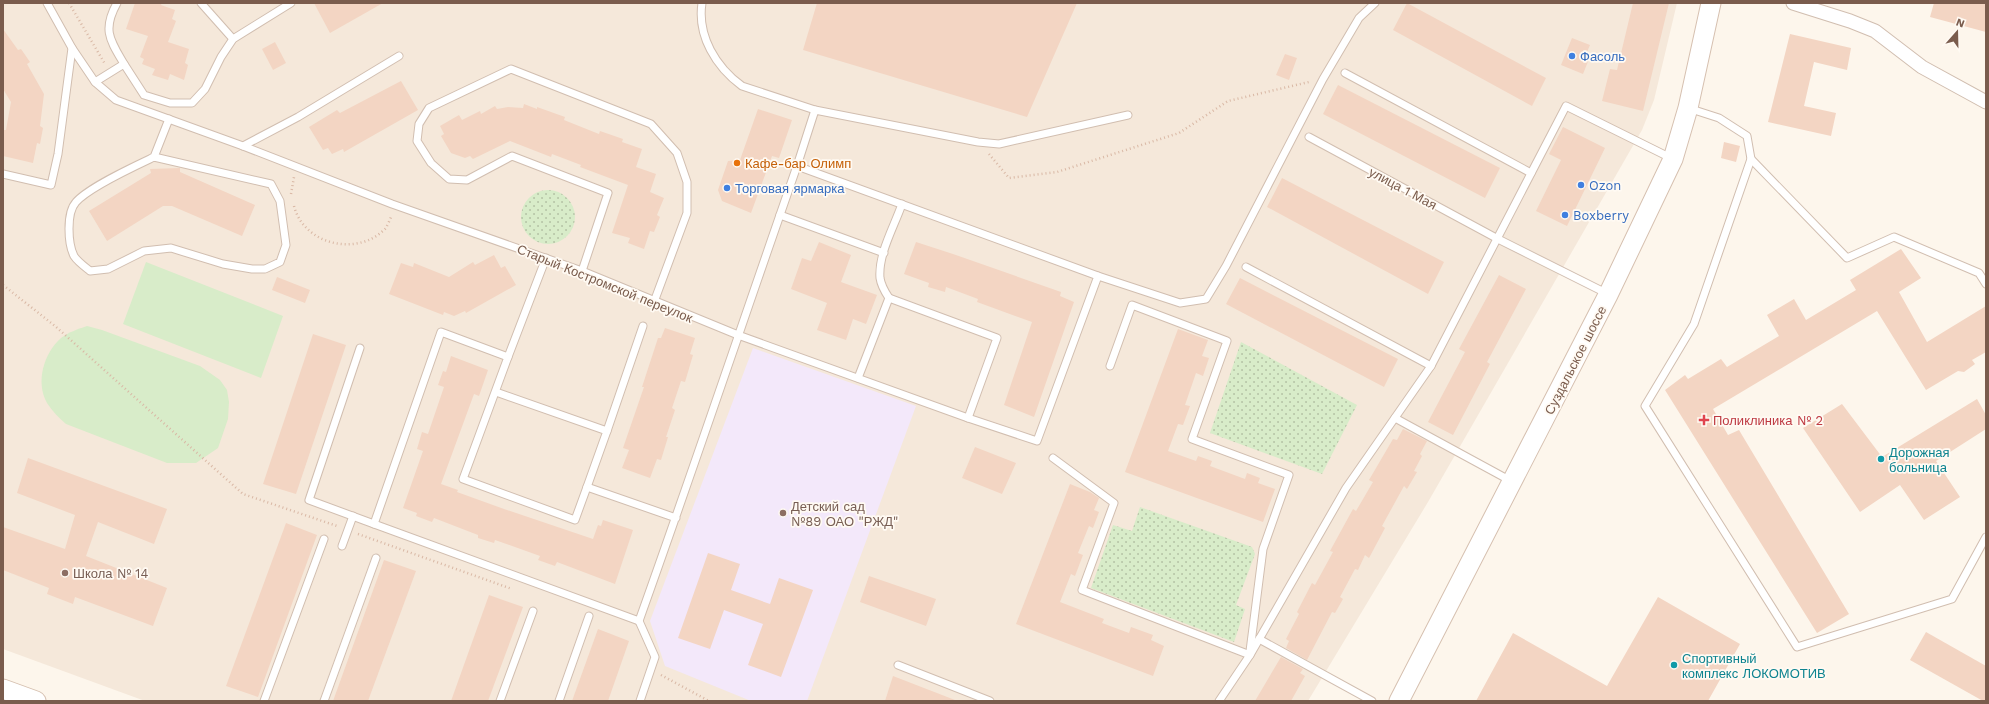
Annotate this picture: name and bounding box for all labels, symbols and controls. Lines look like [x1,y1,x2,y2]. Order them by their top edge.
north arrow [1937,12,1977,52]
text: N [1954,16,1966,31]
place label: Фасоль [1580,49,1625,64]
marker: Фасоль [1567,51,1577,61]
place label: Кафе-бар Олимп [745,156,851,171]
marker: Кафе-бар Олимп [732,158,742,168]
street label: улица 1 Мая [1366,164,1439,213]
place label: Ozon [1589,178,1621,193]
marker: Ozon [1576,180,1586,190]
place label: Торговая ярмарка [735,181,845,196]
marker: Торговая ярмарка [722,183,732,193]
place label: Boxberry [1573,208,1629,223]
marker: Boxberry [1560,210,1570,220]
street label: Старый Костромской переулок [515,241,695,326]
street label: Суздальское шоссе [1542,303,1609,417]
place label: Поликлиника № 2 [1713,413,1823,428]
marker: Поликлиника № 2 [1698,414,1710,426]
place label: Дорожная больница [1889,445,1950,475]
marker: Дорожная больница [1876,454,1886,464]
place label: Детский сад №89 ОАО "РЖД" [791,499,898,529]
marker: Детский сад №89 ОАО "РЖД" [778,508,788,518]
place label: Школа № 14 [73,566,148,581]
marker: Школа № 14 [60,568,70,578]
place label: Спортивный комплекс ЛОКОМОТИВ [1682,651,1826,681]
marker: Спортивный комплекс ЛОКОМОТИВ [1669,660,1679,670]

